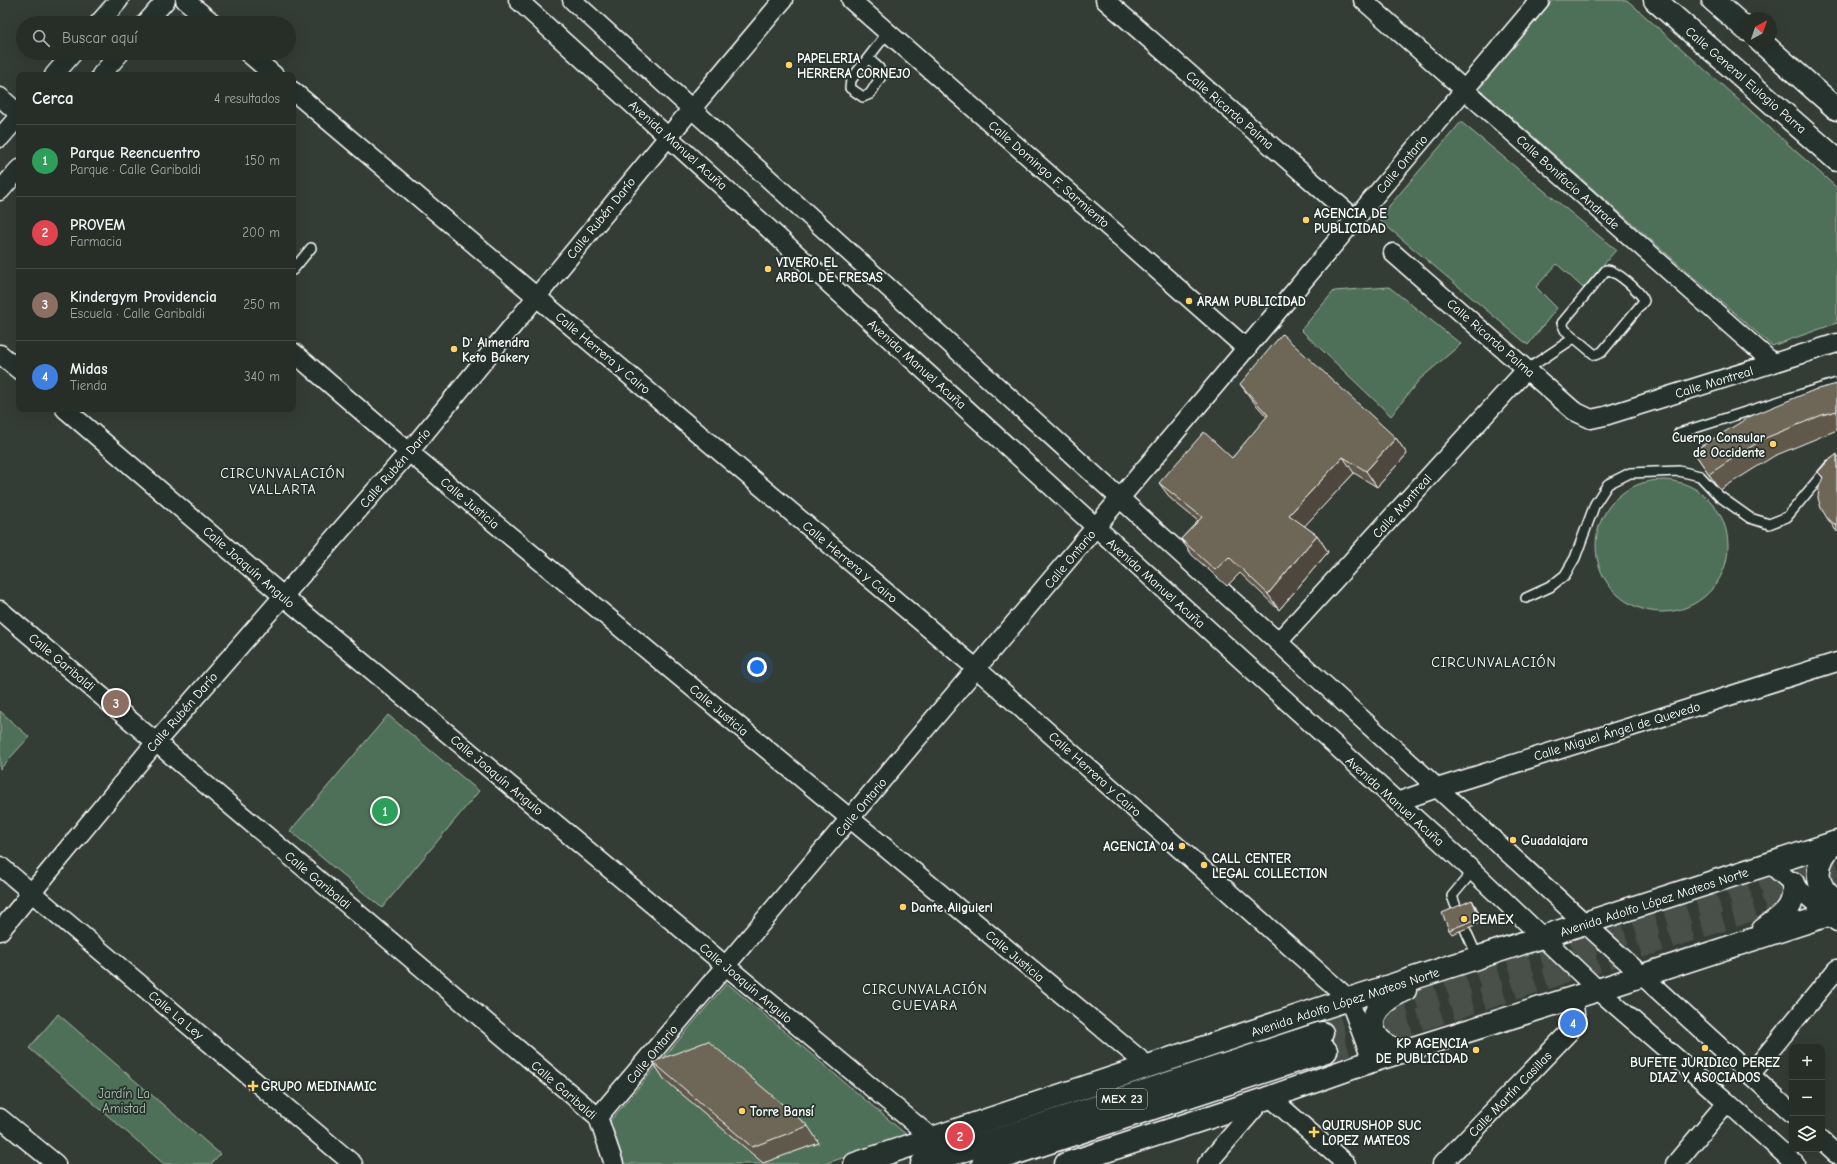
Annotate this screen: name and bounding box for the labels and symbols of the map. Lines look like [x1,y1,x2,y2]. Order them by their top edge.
north arrow [1741,12,1777,48]
street label: Calle General Eulogio Parra [1683,23,1809,137]
place label: PAPELERIA HERRERA CORNEJO [797,51,911,81]
marker: PAPELERIA HERRERA CORNEJO [784,60,794,70]
street label: Calle Ricardo Palma [1183,68,1277,152]
street label: Avenida Manuel Acuña [626,97,730,193]
street label: Calle Domingo F. Sarmiento [986,117,1113,231]
street label: Calle Ontario [1373,132,1431,196]
street label: Calle Bonifacio Andrade [1513,132,1623,233]
street label: Calle Rubén Darío [564,174,639,262]
place label: AGENCIA DE PUBLICIDAD [1314,206,1387,236]
marker: AGENCIA DE PUBLICIDAD [1301,215,1311,225]
place label: VIVERO EL ARBOL DE FRESAS [776,255,883,285]
marker: VIVERO EL ARBOL DE FRESAS [763,264,773,274]
place label: ARAM PUBLICIDAD [1197,294,1306,309]
marker: ARAM PUBLICIDAD [1184,296,1194,306]
street label: Calle Ricardo Palma [1444,296,1538,380]
street label: Calle Herrera y Cairo [552,309,654,397]
street label: Avenida Manuel Acuña [865,316,969,412]
place label: D' Almendra Keto Bakery [462,335,530,365]
marker: D' Almendra Keto Bakery [449,344,459,354]
street label: Calle Montreal [1673,363,1755,401]
street label: Calle Rubén Darío [356,425,434,511]
place label: Cuerpo Consular de Occidente [1672,430,1766,460]
marker: Cuerpo Consular de Occidente [1768,439,1778,449]
district label: CIRCUNVALACIÓN VALLARTA [220,465,346,498]
street label: Calle Montreal [1369,471,1435,541]
street label: Calle Justicia [438,474,502,532]
street label: Calle Herrera y Cairo [799,518,901,606]
street label: Calle Joaquín Angulo [200,523,298,611]
street label: Calle Ontario [1041,527,1099,591]
street label: Avenida Manuel Acuña [1104,535,1208,631]
street label: Calle Garibaldi [26,630,98,694]
district label: CIRCUNVALACIÓN [1431,654,1557,671]
your location [747,657,767,677]
street label: Calle Rubén Darío [143,669,221,755]
street label: Calle Justicia [687,681,751,739]
pin: 3 [103,688,129,718]
street label: Calle Miguel Ángel de Quevedo [1532,698,1702,763]
street label: Calle Herrera y Cairo [1046,729,1144,820]
street label: Calle Joaquín Angulo [448,732,547,818]
street label: Avenida Manuel Acuña [1343,753,1447,849]
street label: Calle Ontario [832,775,890,839]
pin: 1 [372,796,398,826]
place label: Guadalajara [1521,833,1588,848]
marker: Guadalajara [1508,835,1518,845]
place label: AGENCIA 04 [1103,839,1174,854]
marker: AGENCIA 04 [1177,841,1187,851]
street label: Calle Garibaldi [282,848,354,912]
place label: CALL CENTER LEGAL COLLECTION [1212,851,1328,881]
marker: CALL CENTER LEGAL COLLECTION [1199,860,1209,870]
street label: Avenida Adolfo López Mateos Norte [1558,864,1751,940]
place label: Dante Aliguieri [911,900,993,915]
marker: Dante Aliguieri [898,902,908,912]
place label: PEMEX [1472,912,1514,927]
marker: PEMEX [1459,914,1469,924]
street label: Calle Justicia [983,927,1047,985]
street label: Calle Joaquín Angulo [697,940,796,1026]
street label: Avenida Adolfo López Mateos Norte [1249,964,1442,1040]
district label: CIRCUNVALACIÓN GUEVARA [862,981,988,1014]
street label: Calle La Ley [145,988,207,1042]
pin: 4 [1560,1008,1586,1038]
street label: Calle Ontario [623,1022,681,1086]
place label: KP AGENCIA DE PUBLICIDAD [1376,1036,1469,1066]
marker: BUFETE JURIDICO PEREZ DIAZ Y ASOCIADOS [1700,1043,1710,1053]
marker: KP AGENCIA DE PUBLICIDAD [1471,1045,1481,1055]
street label: Calle Martín Casillas [1465,1048,1555,1140]
place label: BUFETE JURIDICO PEREZ DIAZ Y ASOCIADOS [1630,1055,1780,1085]
street label: Calle Garibaldi [528,1058,600,1122]
place label: GRUPO MEDINAMIC [261,1079,377,1094]
marker: GRUPO MEDINAMIC [248,1081,258,1091]
park label: Jardín La Amistad [98,1086,150,1116]
road number: MEX 23 [1097,1089,1147,1109]
place label: Torre Bansí [750,1104,815,1119]
marker: Torre Bansí [737,1106,747,1116]
place label: QUIRUSHOP SUC LOPEZ MATEOS [1322,1118,1422,1148]
pin: 2 [947,1121,973,1151]
marker: QUIRUSHOP SUC LOPEZ MATEOS [1309,1127,1319,1137]

